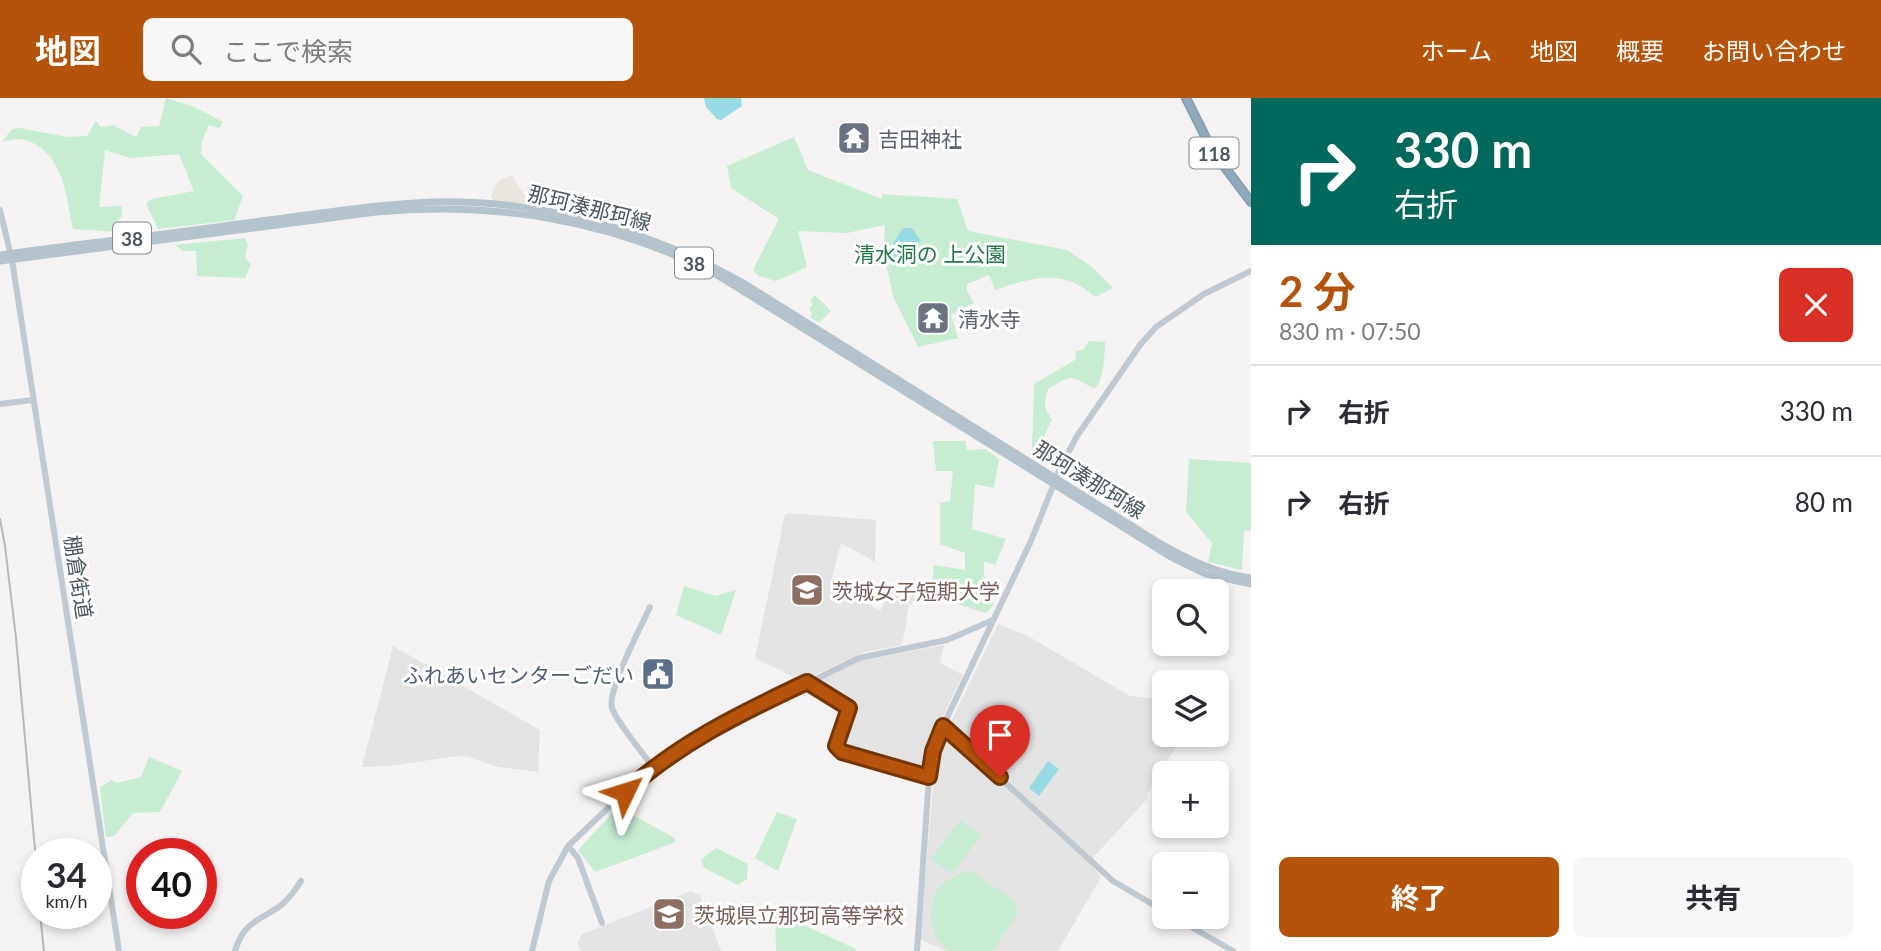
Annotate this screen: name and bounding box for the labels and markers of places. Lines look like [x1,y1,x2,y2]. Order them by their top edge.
temple icon: 吉田神社 [835,119,873,157]
place label: 吉田神社 [878,126,962,151]
temple icon: 清水寺 [914,299,952,337]
place label: 清水寺 [958,306,1021,331]
school or university icon: 茨城女子短期大学 [788,571,826,609]
place label: 茨城女子短期大学 [832,578,1000,603]
public building icon: ふれあいセンターごだい [639,655,677,693]
place label: ふれあいセンターごだい [403,662,634,687]
pin [970,705,1030,777]
school or university icon: 茨城県立那珂高等学校 [650,895,688,933]
place label: 茨城県立那珂高等学校 [694,902,904,927]

